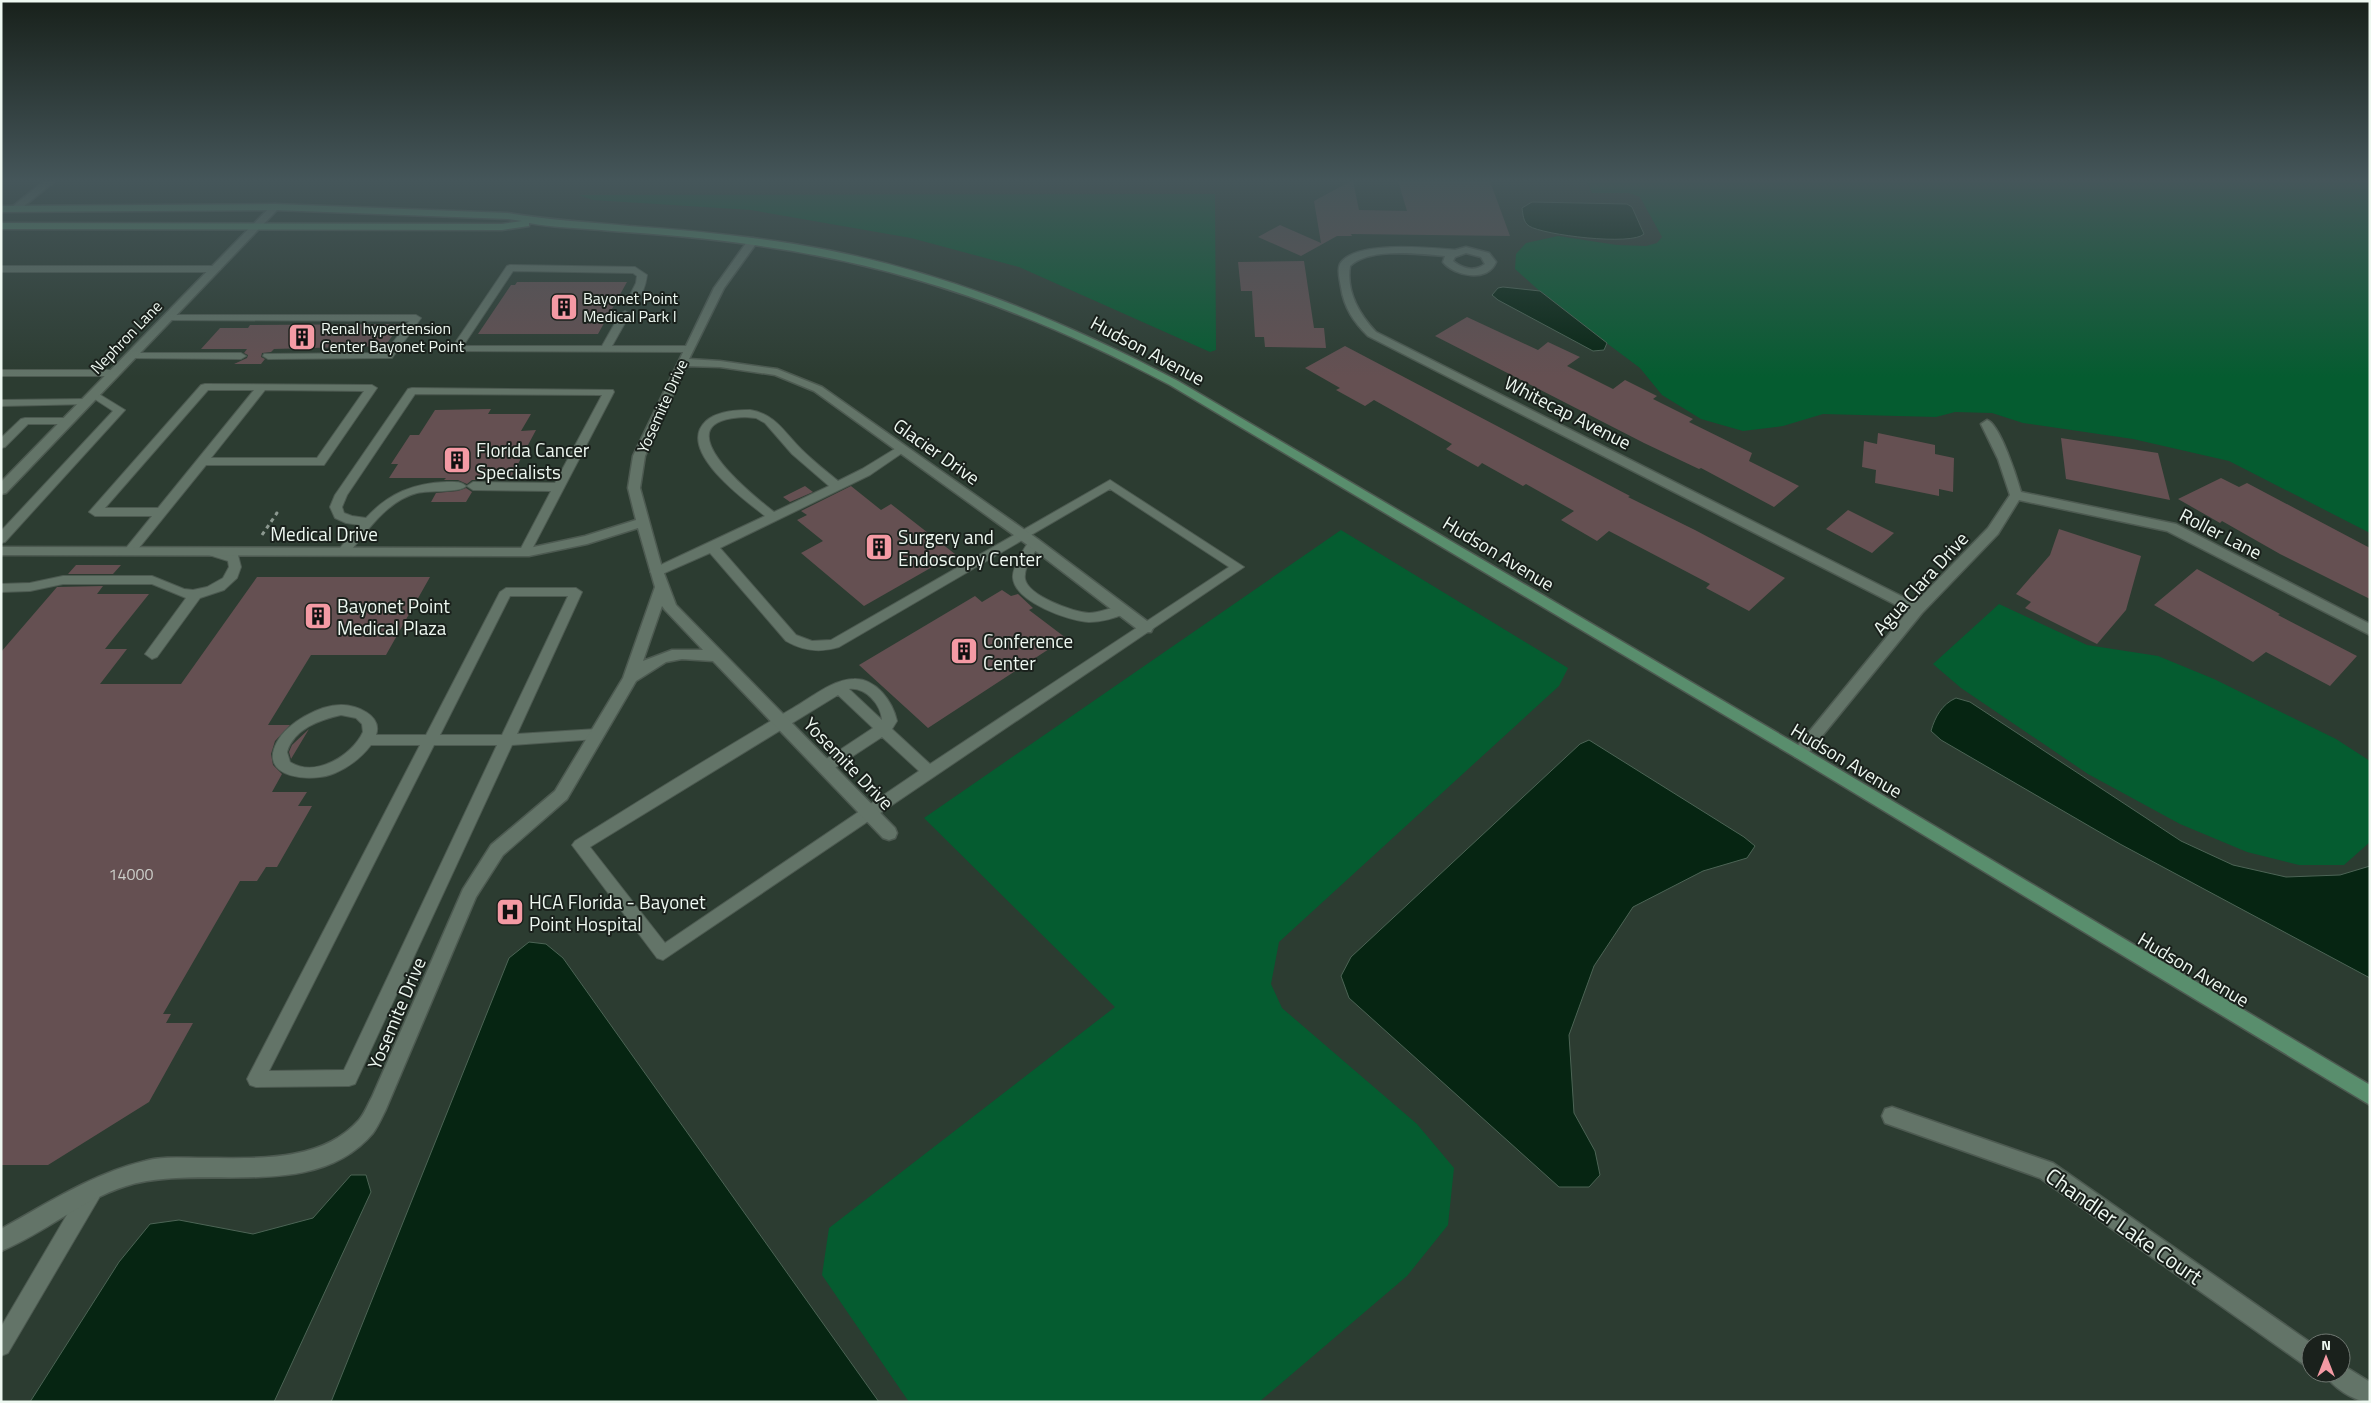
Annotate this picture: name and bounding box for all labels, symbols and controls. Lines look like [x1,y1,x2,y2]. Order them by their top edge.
place label: Bayonet Point Medical Park I [583,286,679,328]
building icon: Bayonet Point Medical Park I [549,292,579,322]
street label: Nephron Lane [85,295,167,379]
street label: Hudson Avenue [1086,308,1210,392]
place label: Renal hypertension Center Bayonet Point [321,316,464,358]
building icon: Renal hypertension Center Bayonet Point [287,322,317,352]
street label: Yosemite Drive [631,355,693,457]
street label: Whitecap Avenue [1500,368,1636,456]
street label: Glacier Drive [888,410,986,492]
place label: Florida Cancer Specialists [476,435,590,486]
building icon: Florida Cancer Specialists [442,445,472,475]
street label: Roller Lane [2175,500,2267,566]
street label: Hudson Avenue [1438,508,1560,598]
street label: Medical Drive [270,519,378,548]
place label: Surgery and Endoscopy Center [898,522,1042,573]
street label: Agua Clara Drive [1865,525,1975,641]
building icon: Surgery and Endoscopy Center [864,532,894,562]
place label: Bayonet Point Medical Plaza [337,591,450,642]
building icon: Bayonet Point Medical Plaza [303,601,333,631]
place label: Conference Center [983,626,1073,677]
building icon: Conference Center [949,636,979,666]
street label: Yosemite Drive [797,710,901,816]
street label: Hudson Avenue [1786,715,1908,805]
house number: 14000 [109,862,153,886]
place label: HCA Florida - Bayonet Point Hospital [529,887,706,938]
hospital icon: HCA Florida - Bayonet Point Hospital [495,897,525,927]
street label: Hudson Avenue [2133,924,2255,1014]
street label: Yosemite Drive [359,952,433,1074]
street label: Chandler Lake Court [2038,1159,2210,1293]
north arrow [2301,1333,2351,1383]
text: N [2321,1334,2331,1355]

